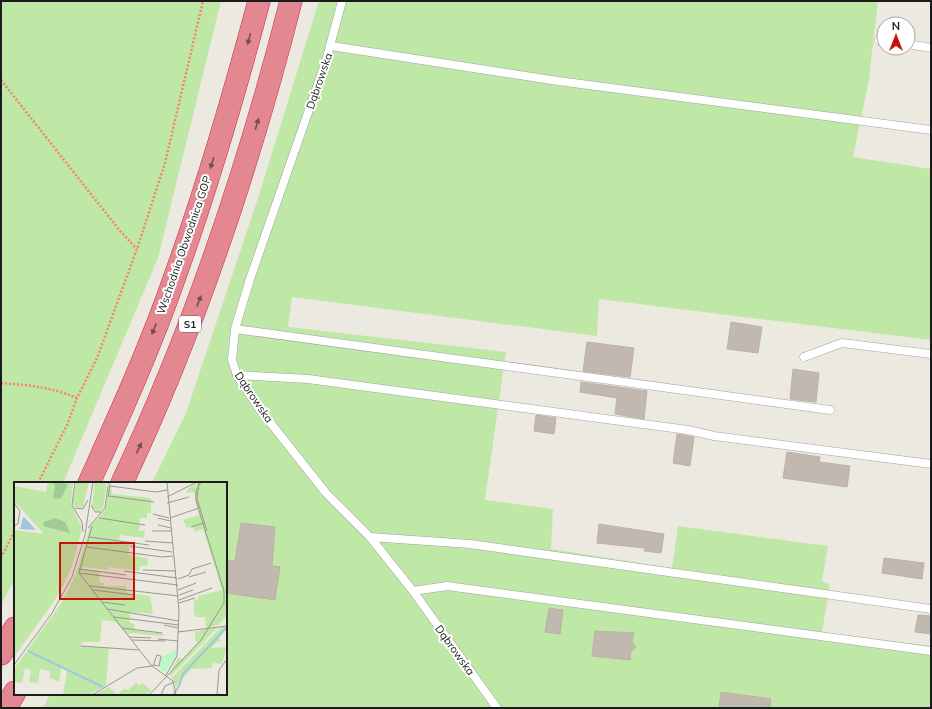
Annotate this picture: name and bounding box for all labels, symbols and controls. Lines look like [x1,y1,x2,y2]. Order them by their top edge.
north arrow [876,16,916,56]
text: N [892,19,900,33]
one-way arrow [246,32,252,45]
street label: Dąbrowska [303,51,335,111]
one-way arrow [254,117,260,129]
one-way arrow [209,158,215,170]
street label: Wschodnia Obwodnica GOP [154,174,214,316]
one-way arrow [196,295,202,307]
road number: S1 [179,316,201,332]
one-way arrow [151,324,157,336]
street label: Dąbrowska [232,369,276,425]
one-way arrow [136,442,142,453]
inset map [14,482,227,695]
street label: Dąbrowska [432,622,478,678]

